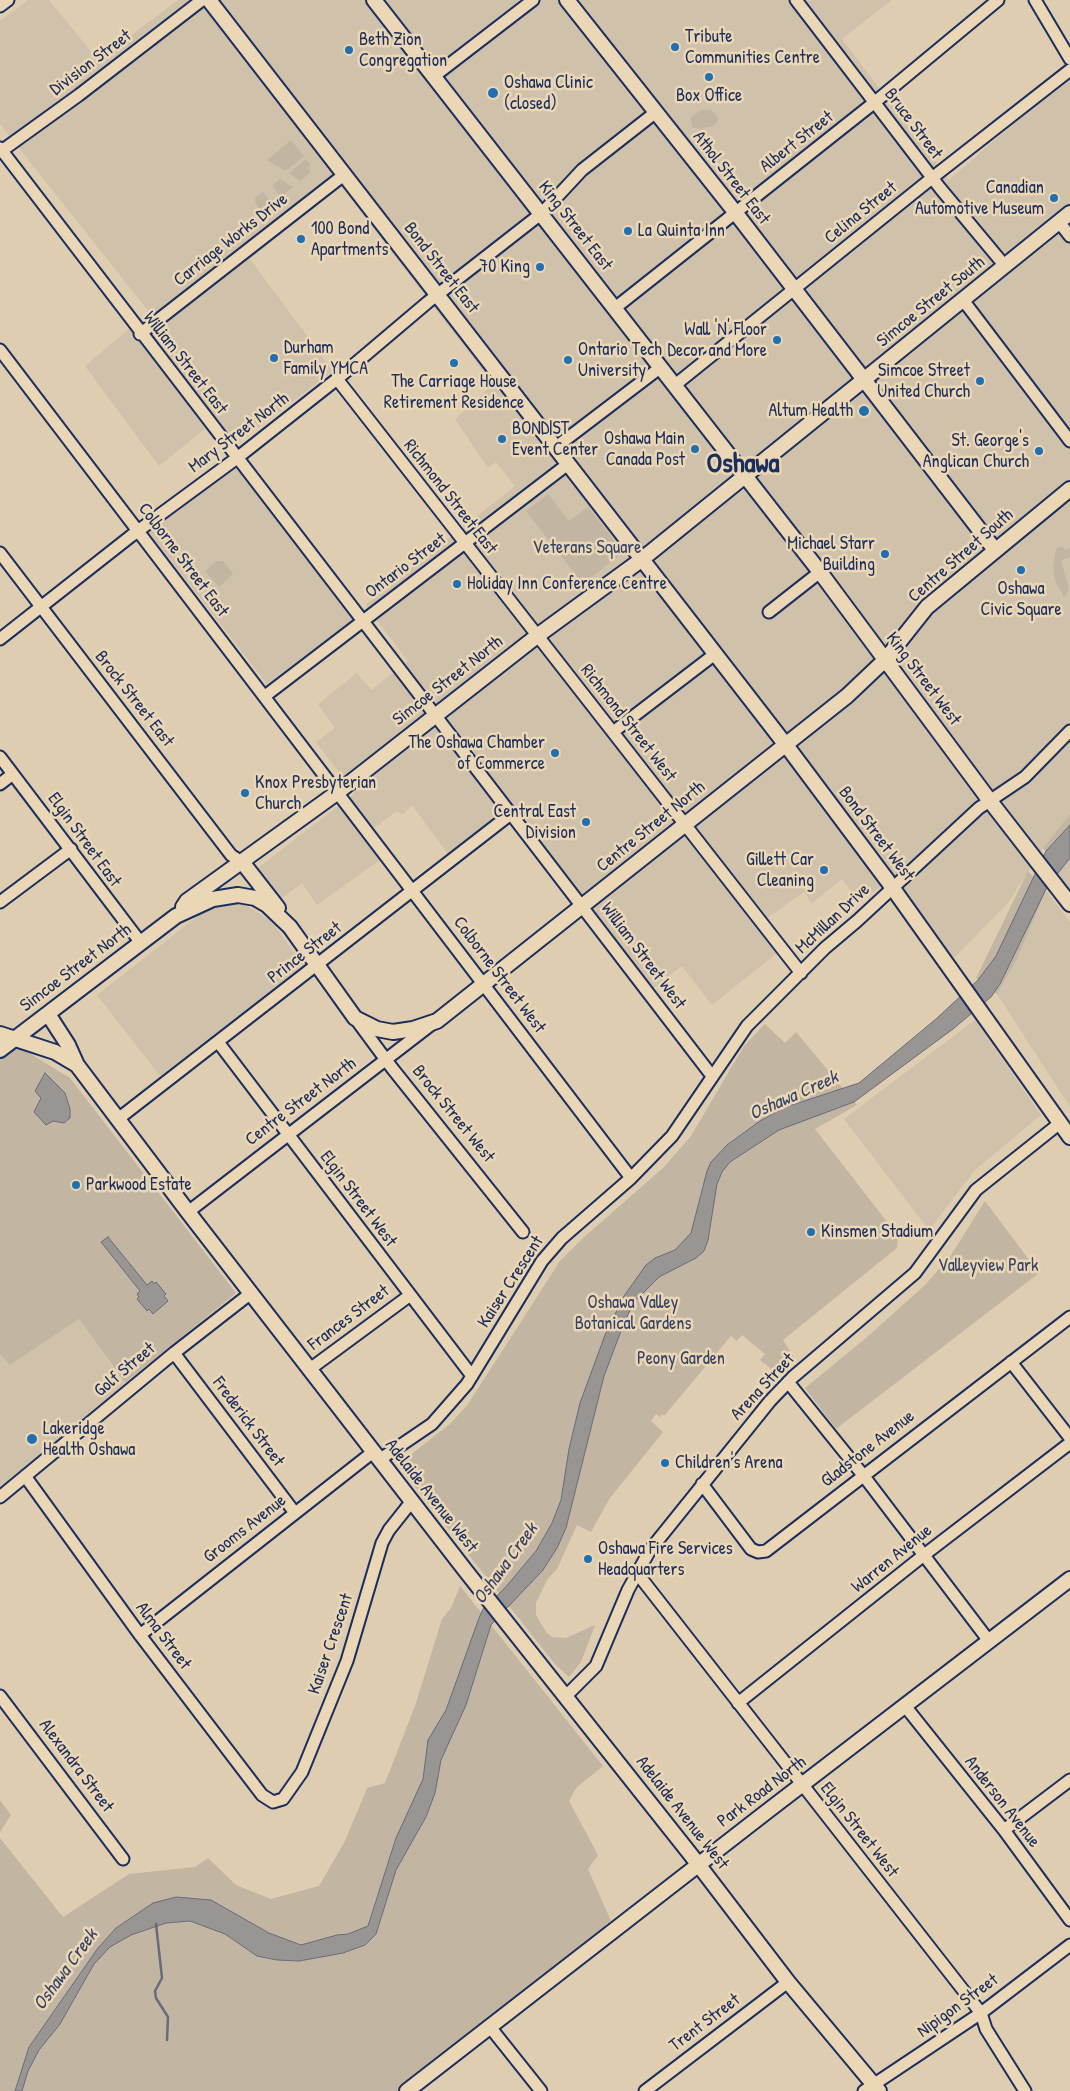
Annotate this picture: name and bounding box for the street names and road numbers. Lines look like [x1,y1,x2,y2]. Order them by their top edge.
street label: Division Street [46,25,136,101]
street label: Bruce Street [879,84,947,164]
street label: Albert Street [756,107,838,177]
street label: Athol Street East [688,127,774,229]
street label: King Street East [533,177,617,275]
street label: Celina Street [820,177,902,249]
street label: Carriage Works Drive [170,189,292,291]
street label: Bond Street East [399,218,483,318]
street label: Simcoe Street South [873,252,989,352]
street label: William Street East [138,307,232,419]
street label: Mary Street North [185,388,293,478]
street label: Richmond Street East [398,435,502,559]
street label: Colborne Street East [133,499,233,621]
street label: Centre Street South [904,505,1018,607]
street label: Ontario Street [361,529,451,603]
street label: King Street West [881,628,965,730]
street label: Simcoe Street North [389,631,507,731]
street label: Brock Street East [90,647,178,751]
street label: Richmond Street West [575,660,681,786]
street label: Centre Street North [592,777,710,877]
street label: Bond Street West [833,782,919,886]
street label: Elgin Street East [43,789,125,891]
street label: McMillan Drive [791,879,875,959]
street label: William Street West [596,898,690,1014]
street label: Colborne Street West [448,912,550,1038]
street label: Prince Street [264,917,346,989]
street label: Simcoe Street North [16,919,136,1017]
street label: Centre Street North [241,1053,361,1151]
street label: Brock Street West [407,1061,499,1167]
street label: Elgin Street West [315,1147,401,1251]
street label: Kaiser Crescent [473,1232,549,1332]
street label: Frances Street [304,1280,394,1356]
street label: Golf Street [90,1338,160,1402]
street label: Arena Street [726,1349,800,1425]
street label: Frederick Street [207,1373,289,1471]
street label: Gladstone Avenue [817,1406,919,1492]
street label: Adelaide Avenue West [380,1435,482,1557]
street label: Grooms Avenue [199,1490,291,1568]
street label: Warren Avenue [847,1520,937,1598]
street label: Kaiser Crescent [304,1591,358,1697]
street label: Alma Street [131,1598,195,1674]
street label: Alexandra Street [34,1715,118,1817]
street label: Adelaide Avenue West [631,1752,733,1874]
street label: Park Road North [713,1752,811,1832]
street label: Anderson Avenue [960,1752,1044,1852]
street label: Elgin Street West [815,1778,903,1882]
street label: Nipigon Street [913,1969,1003,2043]
street label: Trent Street [665,1989,745,2057]

